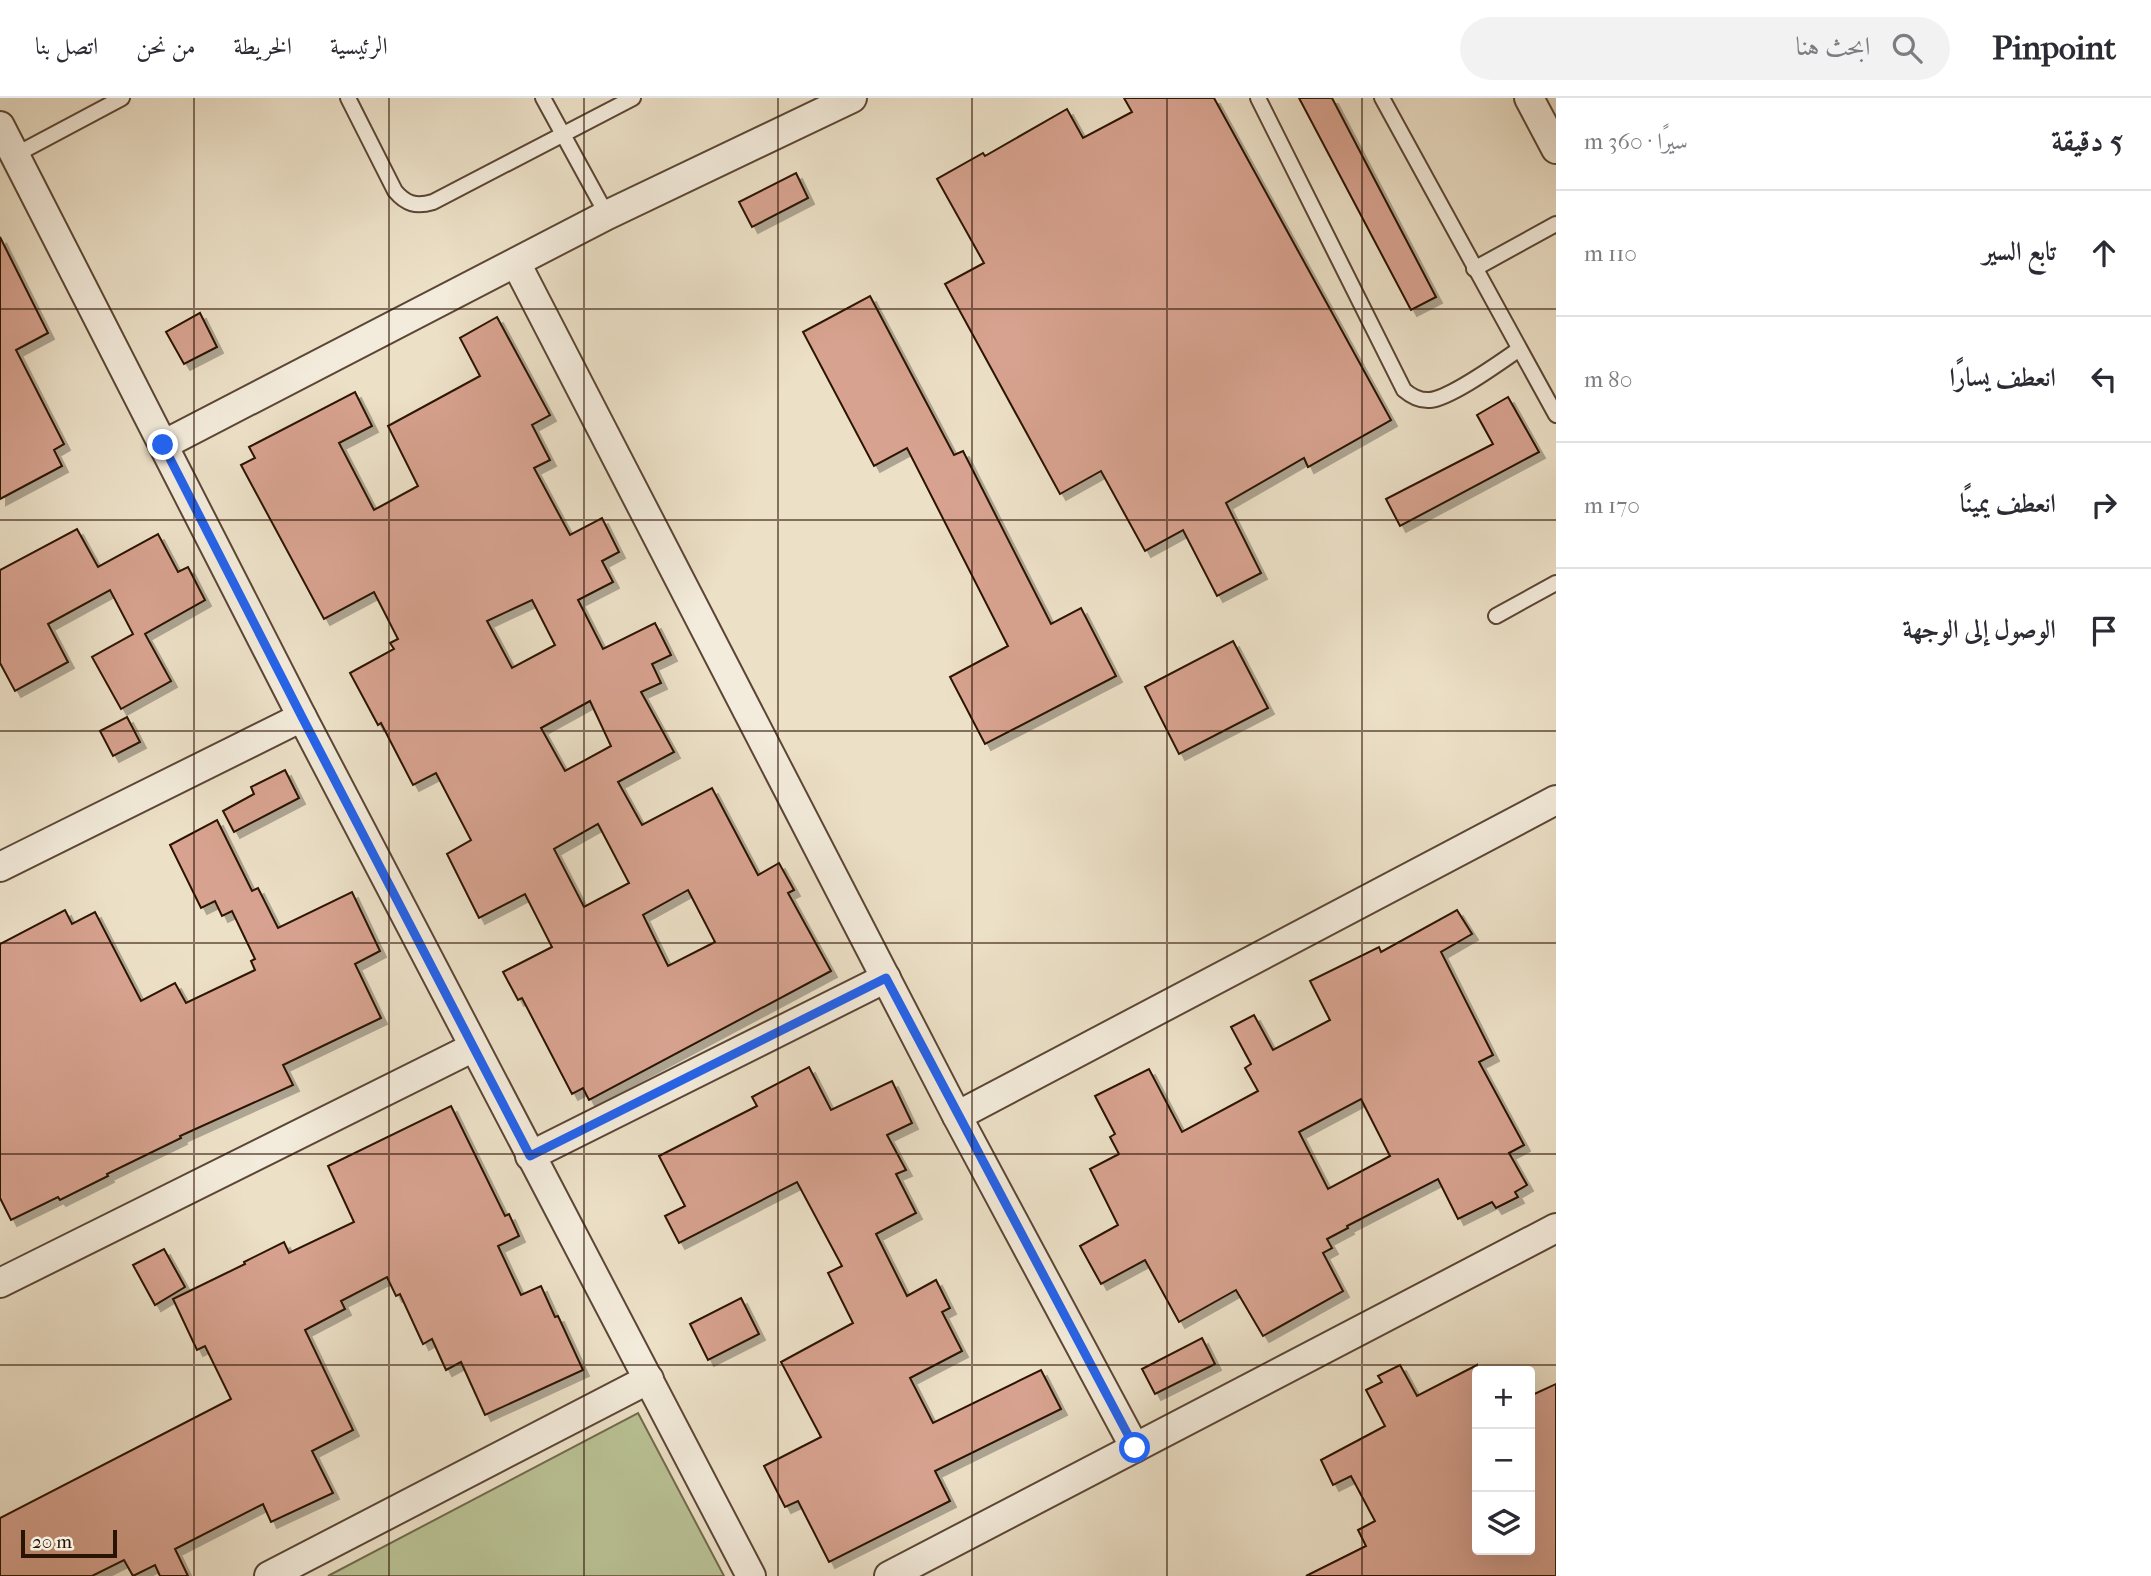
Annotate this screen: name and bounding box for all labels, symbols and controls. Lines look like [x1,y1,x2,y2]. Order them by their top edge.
search box [1460,17,1950,80]
icon: search [1888,29,1926,67]
text: Pinpoint [1992,29,2116,68]
text: ابحث هنا [1795,31,1870,62]
text: اتصل بنا [35,32,98,60]
text: من نحن [136,32,196,60]
text: الخريطة [234,32,292,60]
text: الرئيسية [330,32,388,60]
text: 5 دقيقة [2051,124,2123,159]
text: سيرًا · 360 m [1584,128,1688,155]
icon: ahead [2085,234,2123,272]
text: تابع السير [1983,236,2056,267]
text: 110 m [1584,240,1637,267]
icon: left [2085,360,2123,398]
text: انعطف يسارًا [1949,362,2056,393]
text: 80 m [1584,366,1632,393]
route end [147,429,178,460]
icon: right [2085,486,2123,524]
text: انعطف يمينًا [1960,488,2056,519]
text: 170 m [1584,492,1640,519]
icon: arrive [2085,612,2123,650]
text: الوصول إلى الوجهة [1902,614,2056,645]
map controls [1472,1366,1535,1555]
button: + [1472,1366,1535,1429]
button: − [1472,1429,1535,1492]
route start [1119,1432,1150,1463]
button: layers [1472,1492,1535,1555]
scale bar [21,1527,117,1559]
text: 20 m [32,1531,72,1553]

